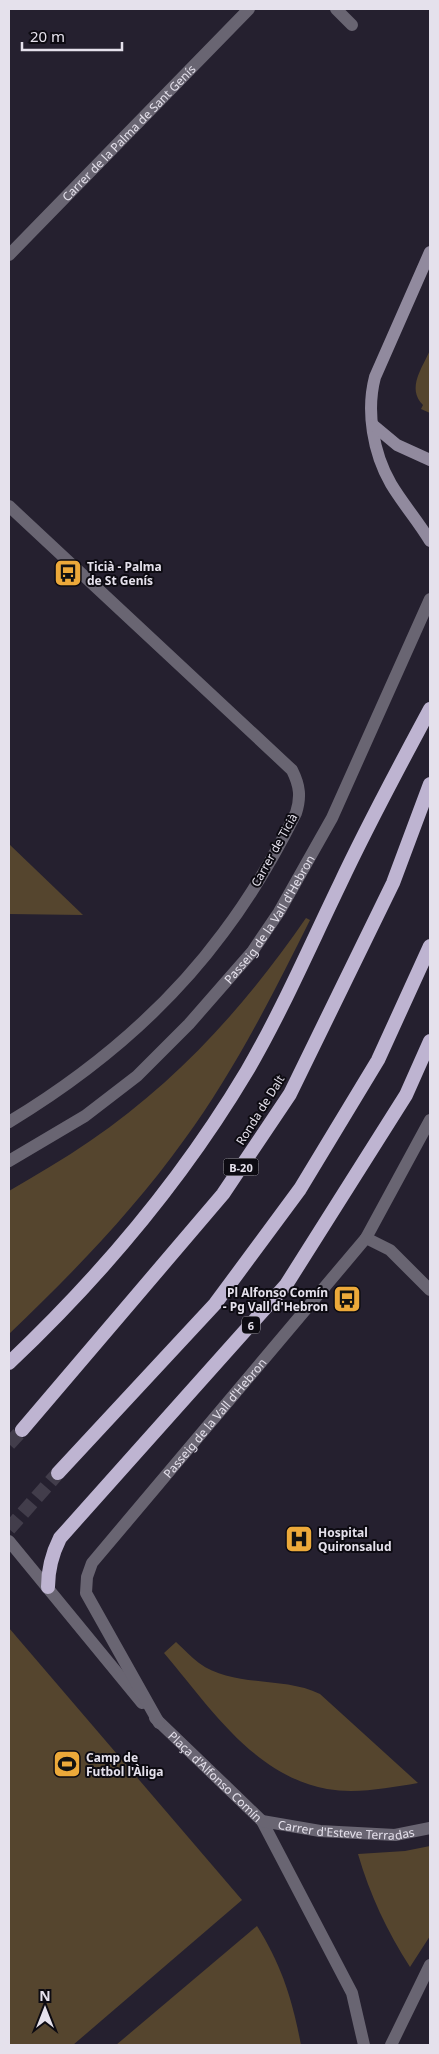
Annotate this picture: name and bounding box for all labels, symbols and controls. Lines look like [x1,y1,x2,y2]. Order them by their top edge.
scale bar [22,20,122,52]
text: 20 m [30,26,65,46]
street label: Carrer de la Palma de Sant Genís [58,60,199,205]
bus stop icon: Ticià - Palma de St Genís [53,558,83,588]
place label: Ticià - Palma de St Genís [87,558,162,589]
street label: Carrer de Ticià [247,810,301,890]
street label: Passeig de la Vall d'Hebron [220,852,318,987]
street label: Ronda de Dalt [232,1071,289,1148]
road number: B-20 [224,1158,258,1176]
place label: Pl Alfonso Comín - Pg Vall d'Hebron [223,1284,328,1315]
bus stop icon: Pl Alfonso Comín - Pg Vall d'Hebron [332,1284,362,1314]
road number: 6 [242,1316,260,1334]
street label: Passeig de la Vall d'Hebron [159,1354,270,1481]
hospital icon: Hospital Quironsalud [284,1524,314,1554]
place label: Hospital Quironsalud [318,1524,391,1555]
street label: Plaça d'Alfonso Comín [165,1727,266,1826]
sports icon: Camp de Futbol l'Àliga [52,1749,82,1779]
place label: Camp de Futbol l'Àliga [86,1749,164,1780]
street label: Carrer d'Esteve Terradas [277,1815,416,1843]
north arrow [20,1984,70,2034]
text: N [39,1986,51,2005]

